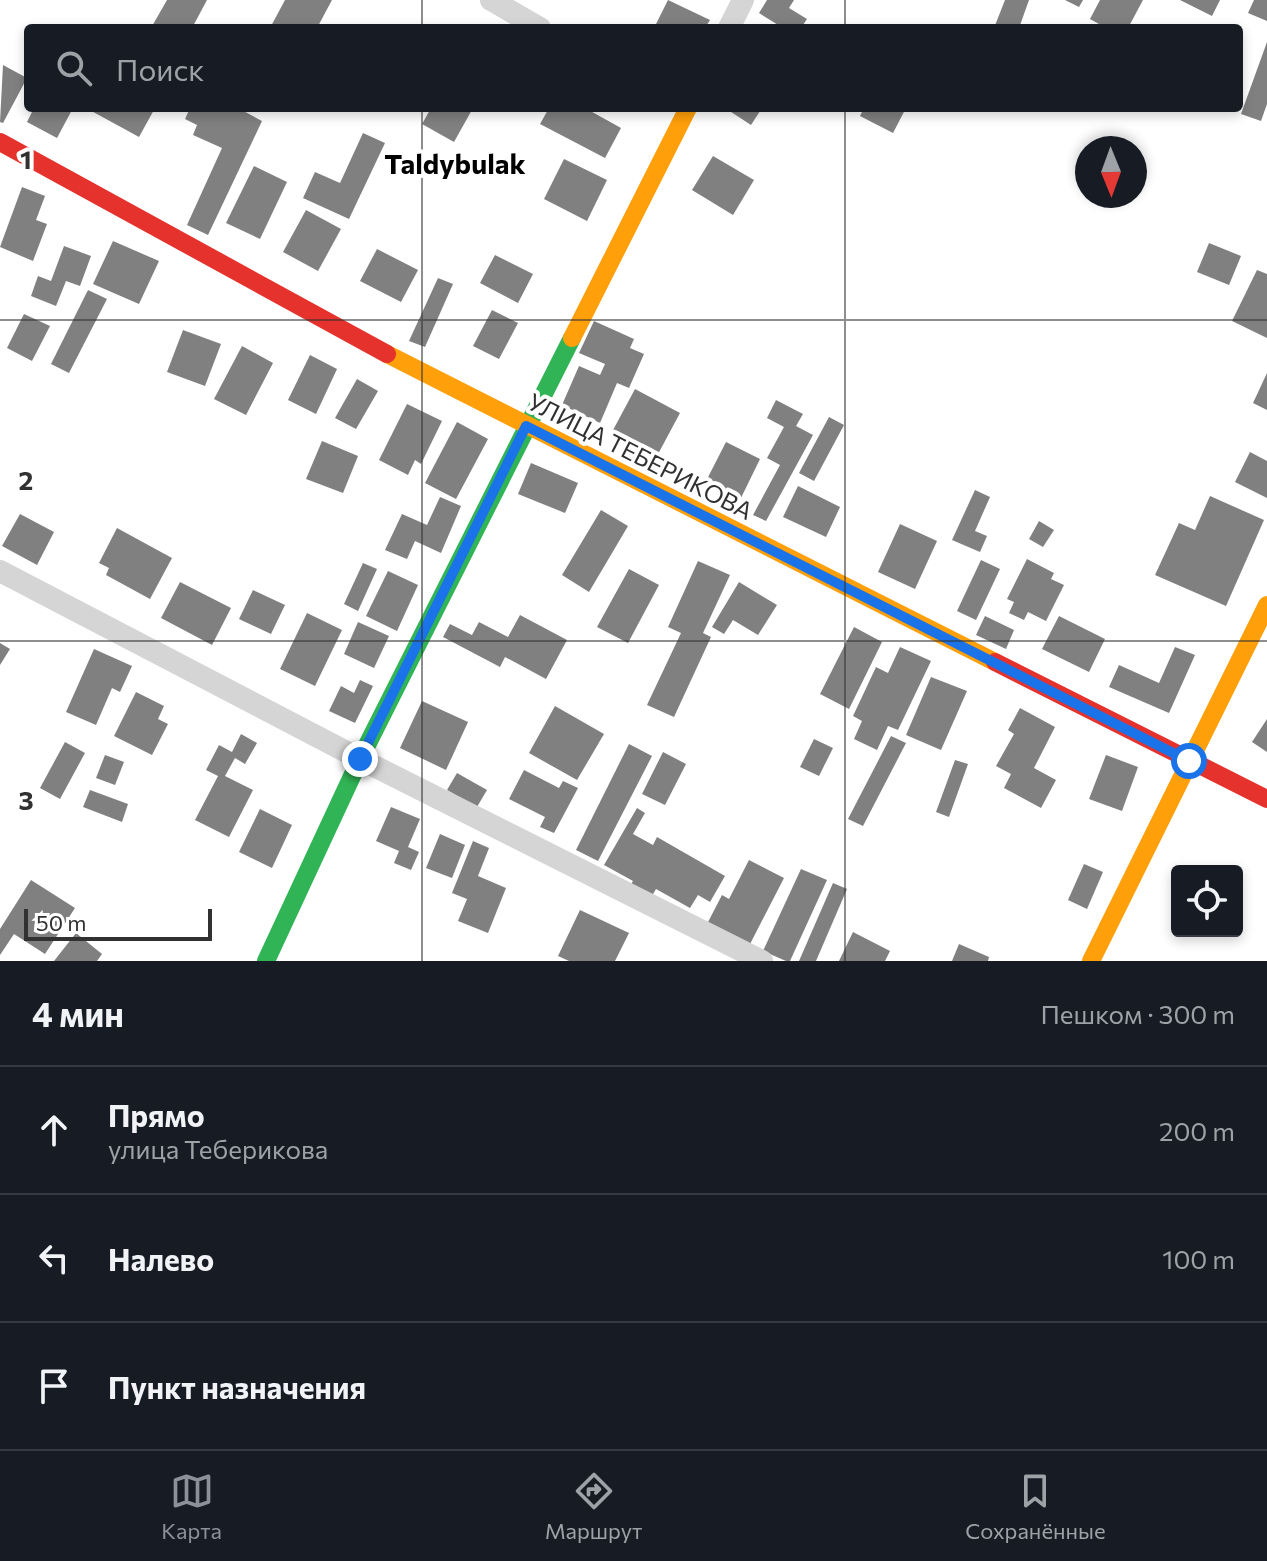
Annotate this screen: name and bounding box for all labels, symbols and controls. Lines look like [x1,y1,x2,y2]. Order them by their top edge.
search box [24,24,1243,112]
icon: search [52,46,96,90]
text: Поиск [116,50,204,87]
north arrow [1075,136,1147,208]
text: 1 [20,143,32,174]
district label: Taldybulak [384,146,526,180]
street label: УЛИЦА ТЕБЕРИКОВА [523,386,758,525]
text: 2 [19,464,33,495]
route end [342,741,378,777]
route start [1171,743,1207,779]
text: 3 [18,784,34,815]
map controls [1171,865,1243,937]
button: locate [1171,865,1243,937]
scale bar [24,905,212,941]
text: 50 m [36,909,86,936]
text: 4 мин [32,992,124,1034]
text: Пешком · 300 m [1040,998,1235,1029]
text: Прямо [108,1096,205,1133]
icon: ahead [32,1108,76,1152]
text: 200 m [1159,1115,1235,1146]
text: улица Теберикова [108,1133,328,1164]
icon: left [32,1236,76,1280]
text: Налево [108,1240,214,1277]
text: 100 m [1162,1243,1235,1274]
icon: arrive [32,1364,76,1408]
text: Пункт назначения [108,1368,366,1405]
tab: Карта [161,1469,222,1544]
tab: Маршрут [545,1469,642,1544]
tab: Сохранённые [965,1469,1106,1544]

